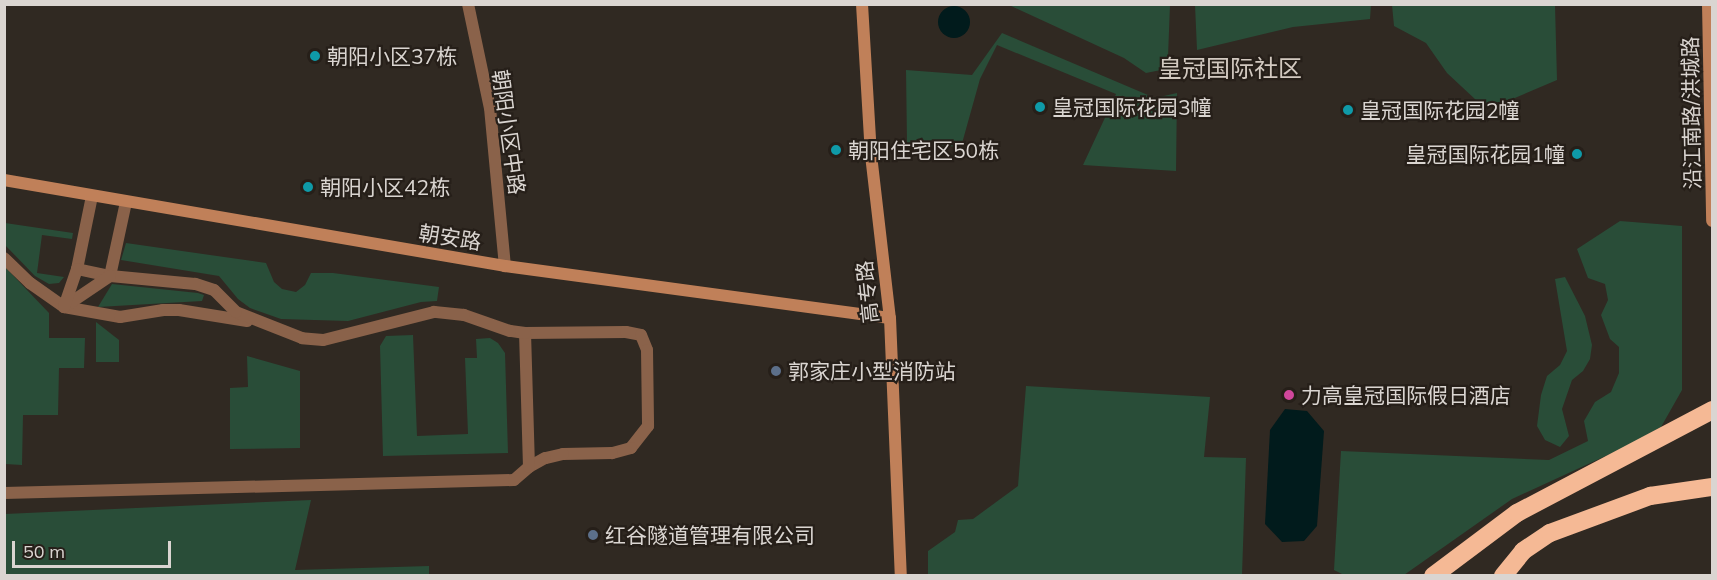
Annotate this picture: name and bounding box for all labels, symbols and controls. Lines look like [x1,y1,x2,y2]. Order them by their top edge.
street label: 沿江南路/洪城路 [1677,36,1705,190]
place label: 朝阳小区37栋 [327,43,457,69]
marker: 朝阳小区37栋 [308,49,322,63]
district label: 皇冠国际社区 [1158,55,1302,83]
street label: 朝阳小区中路 [488,68,530,196]
place label: 皇冠国际花园3幢 [1052,94,1212,120]
place label: 皇冠国际花园2幢 [1360,97,1520,123]
marker: 皇冠国际花园3幢 [1033,100,1047,114]
marker: 皇冠国际花园2幢 [1341,103,1355,117]
place label: 朝阳住宅区50栋 [848,137,999,163]
place label: 皇冠国际花园1幢 [1405,141,1565,167]
marker: 朝阳住宅区50栋 [829,143,843,157]
marker: 皇冠国际花园1幢 [1570,147,1584,161]
place label: 朝阳小区42栋 [320,174,450,200]
marker: 朝阳小区42栋 [301,180,315,194]
street label: 朝安路 [417,220,483,254]
street label: 高专路 [851,259,883,325]
place label: 郭家庄小型消防站 [788,358,956,384]
marker: 郭家庄小型消防站 [769,364,783,378]
place label: 力高皇冠国际假日酒店 [1301,382,1511,408]
marker: 力高皇冠国际假日酒店 [1282,388,1296,402]
place label: 红谷隧道管理有限公司 [605,522,815,548]
marker: 红谷隧道管理有限公司 [586,528,600,542]
scale bar [15,529,174,567]
text: 50 m [23,540,65,563]

